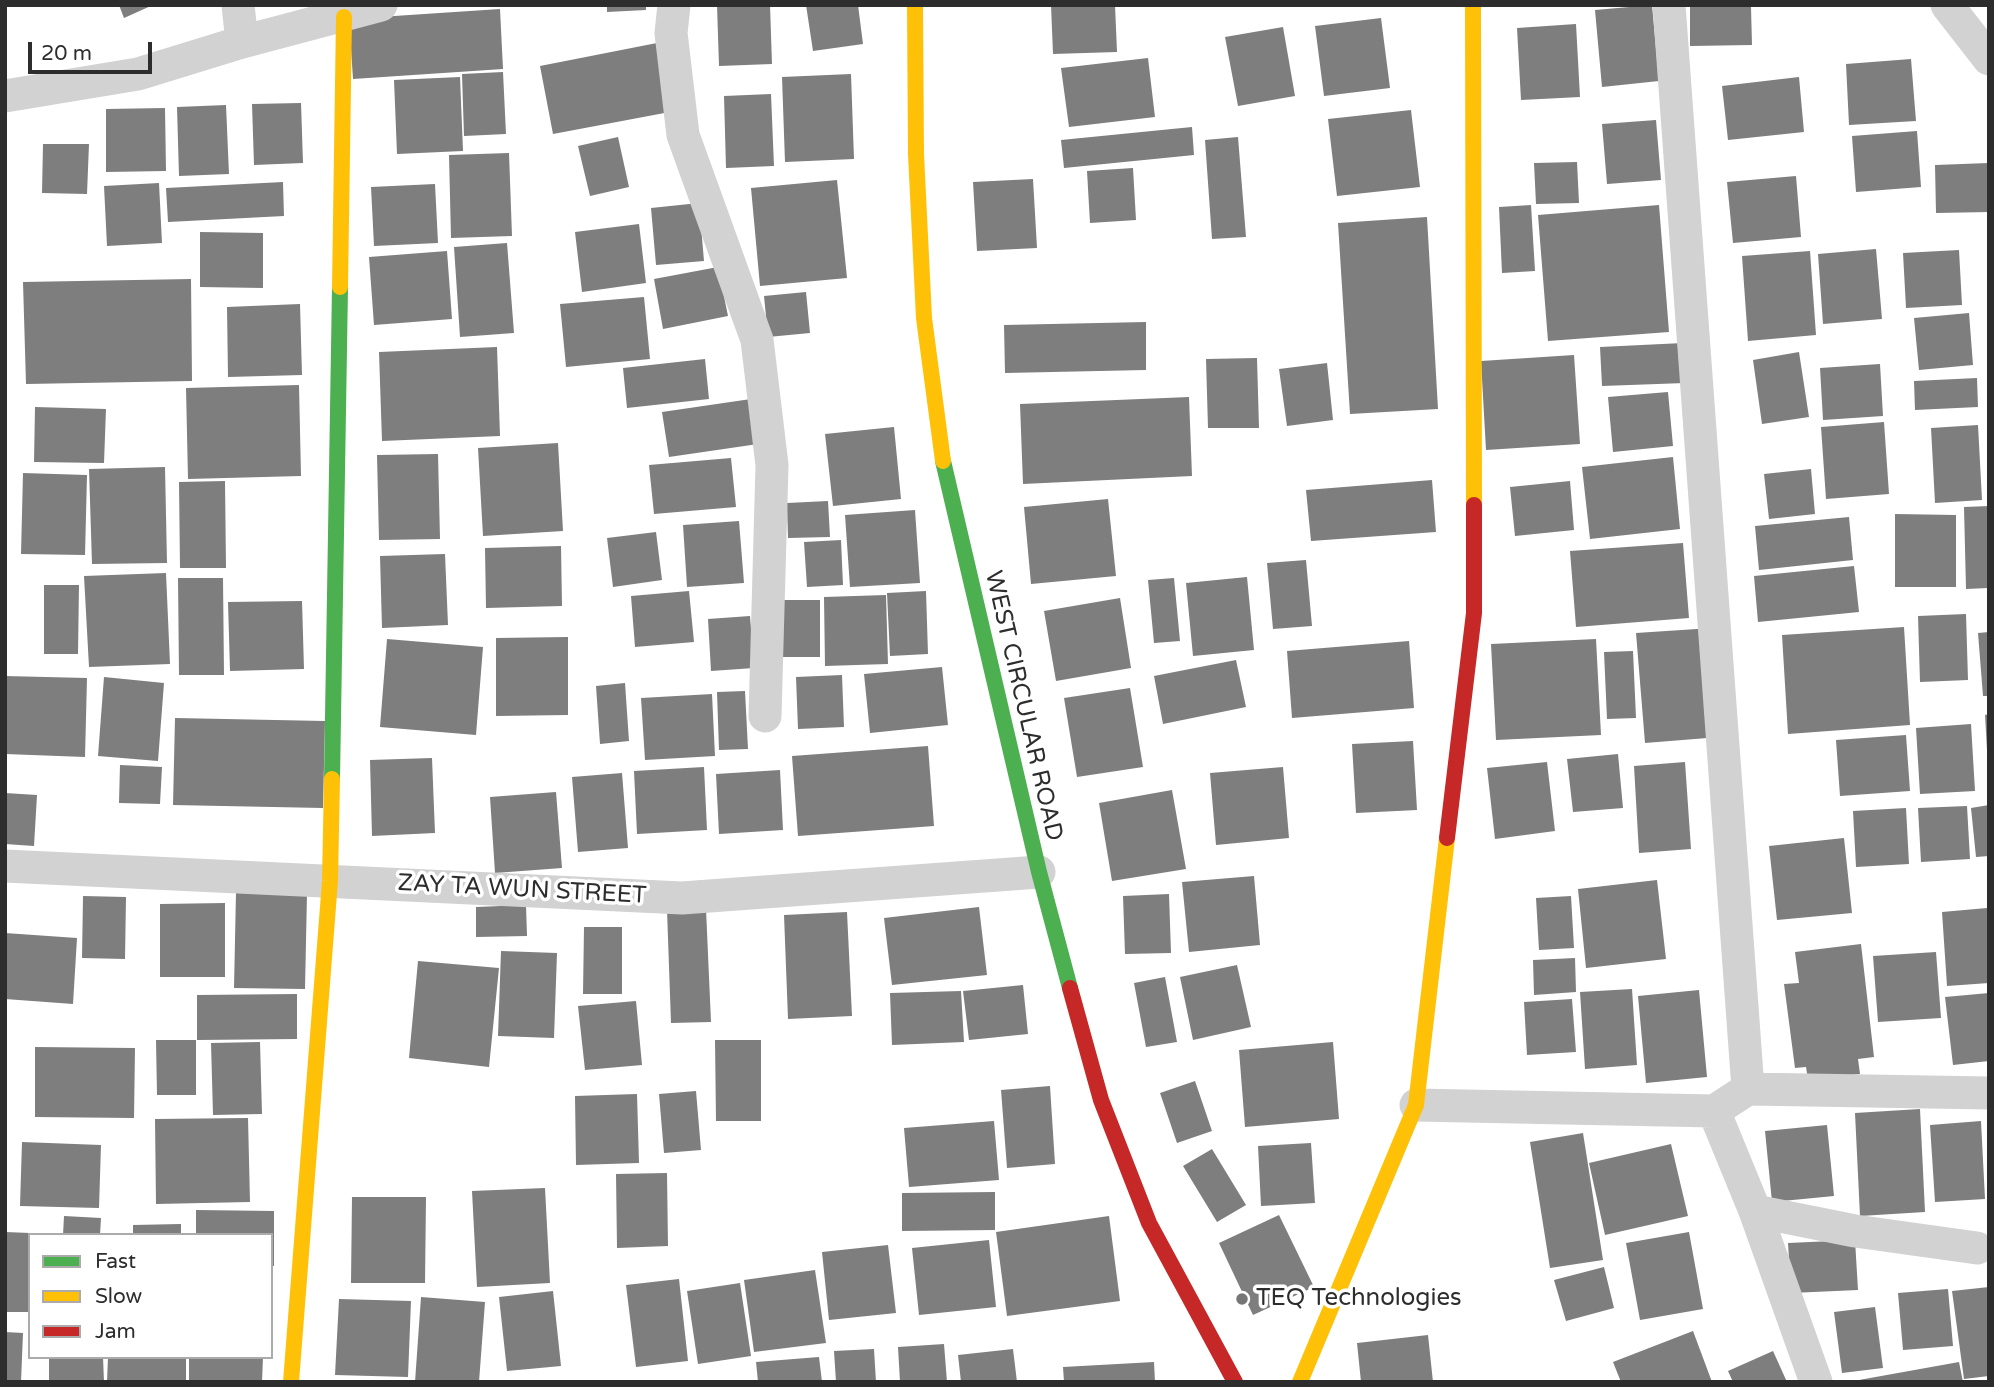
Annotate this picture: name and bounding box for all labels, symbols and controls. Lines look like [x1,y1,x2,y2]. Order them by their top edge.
scale bar [32,28,156,72]
text: 20 m [41,41,92,66]
street label: WEST CIRCULAR ROAD [978,568,1068,844]
street label: ZAY TA WUN STREET [397,869,647,911]
legend [28,1233,273,1359]
text: Fast [95,1249,136,1274]
text: Slow [95,1284,142,1309]
place label: TEQ Technologies [1256,1285,1462,1313]
marker: TEQ Technologies [1234,1291,1250,1307]
text: Jam [95,1319,136,1344]

